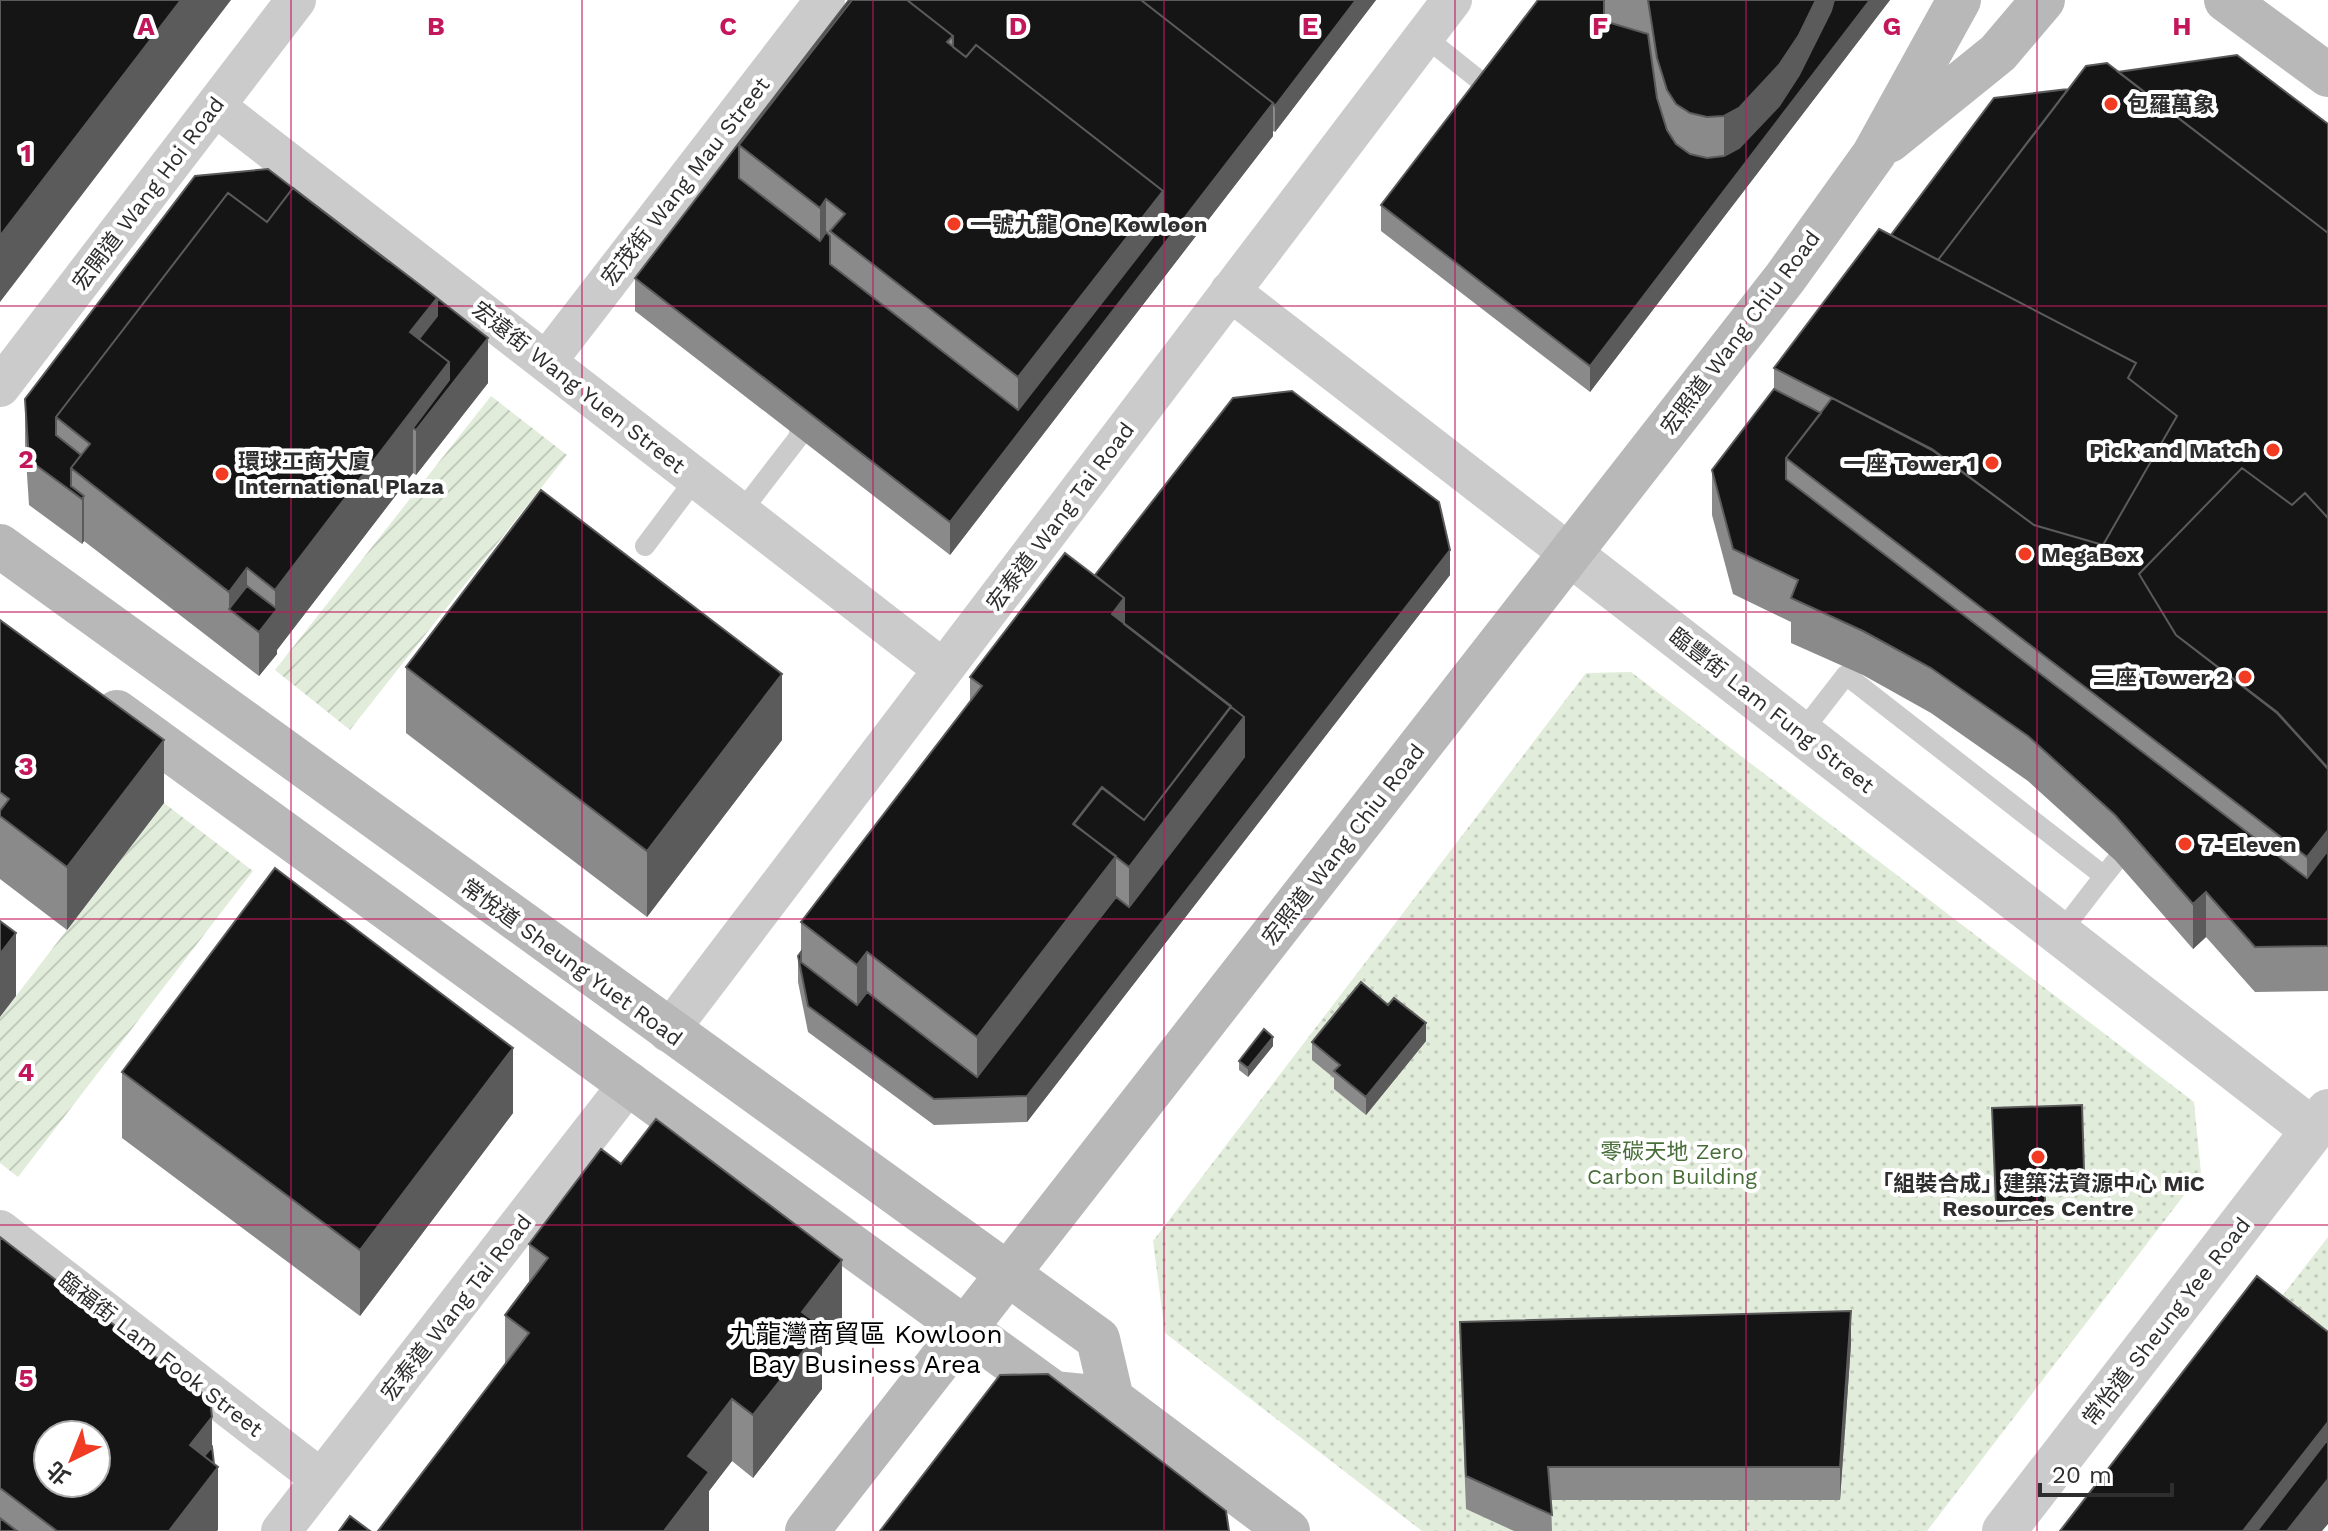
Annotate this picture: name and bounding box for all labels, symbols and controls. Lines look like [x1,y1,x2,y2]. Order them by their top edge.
text: A [137,11,155,41]
text: B [427,11,445,41]
text: C [719,11,737,41]
text: D [1009,11,1027,41]
text: E [1302,11,1318,41]
text: F [1592,11,1608,41]
text: G [1883,11,1901,41]
text: H [2172,11,2192,41]
street label: 宏茂街 Wang Mau Street [596,72,774,290]
street label: 宏開道 Wang Hoi Road [68,92,229,295]
place label: 包羅萬象 [2127,92,2215,117]
marker: 包羅萬象 [2102,95,2120,113]
text: 1 [20,138,32,168]
place label: 一號九龍 One Kowloon [970,212,1207,237]
marker: 一號九龍 One Kowloon [945,215,963,233]
street label: 宏照道 Wang Chiu Road [1656,226,1825,439]
street label: 宏遠街 Wang Yuen Street [467,297,690,478]
street label: 宏泰道 Wang Tai Road [981,417,1139,615]
place label: Pick and Match [2089,438,2257,463]
marker: Pick and Match [2264,441,2282,459]
text: 2 [18,444,34,474]
place label: 環球工商大廈 International Plaza [238,449,444,499]
place label: 一座 Tower 1 [1843,451,1976,476]
marker: 一座 Tower 1 [1983,454,2001,472]
marker: 環球工商大廈 International Plaza [213,465,231,483]
place label: MegaBox [2041,542,2139,567]
marker: MegaBox [2016,545,2034,563]
street label: 臨豐街 Lam Fung Street [1664,623,1879,798]
place label: 二座 Tower 2 [2093,665,2229,690]
marker: 二座 Tower 2 [2236,668,2254,686]
street label: 宏照道 Wang Chiu Road [1257,739,1430,950]
text: 3 [18,751,34,781]
place label: 7-Eleven [2201,832,2297,857]
marker: 7-Eleven [2176,835,2194,853]
street label: 常悅道 Sheung Yuet Road [456,874,687,1051]
text: 4 [18,1057,35,1087]
park label: 零碳天地 Zero Carbon Building [1587,1139,1757,1189]
marker: 「組裝合成」建築法資源中心 MiC Resources Centre [2029,1148,2047,1166]
place label: 「組裝合成」建築法資源中心 MiC Resources Centre [1871,1171,2205,1221]
street label: 宏泰道 Wang Tai Road [376,1209,537,1405]
street label: 常怡道 Sheung Yee Road [2077,1212,2255,1430]
street label: 臨福街 Lam Fook Street [54,1267,268,1442]
district label: 九龍灣商貿區 Kowloon Bay Business Area [729,1319,1003,1379]
text: 5 [18,1363,34,1393]
north arrow [32,1419,112,1499]
scale bar [2040,1447,2172,1497]
text: 北 [42,1457,75,1490]
text: 20 m [2052,1461,2112,1489]

